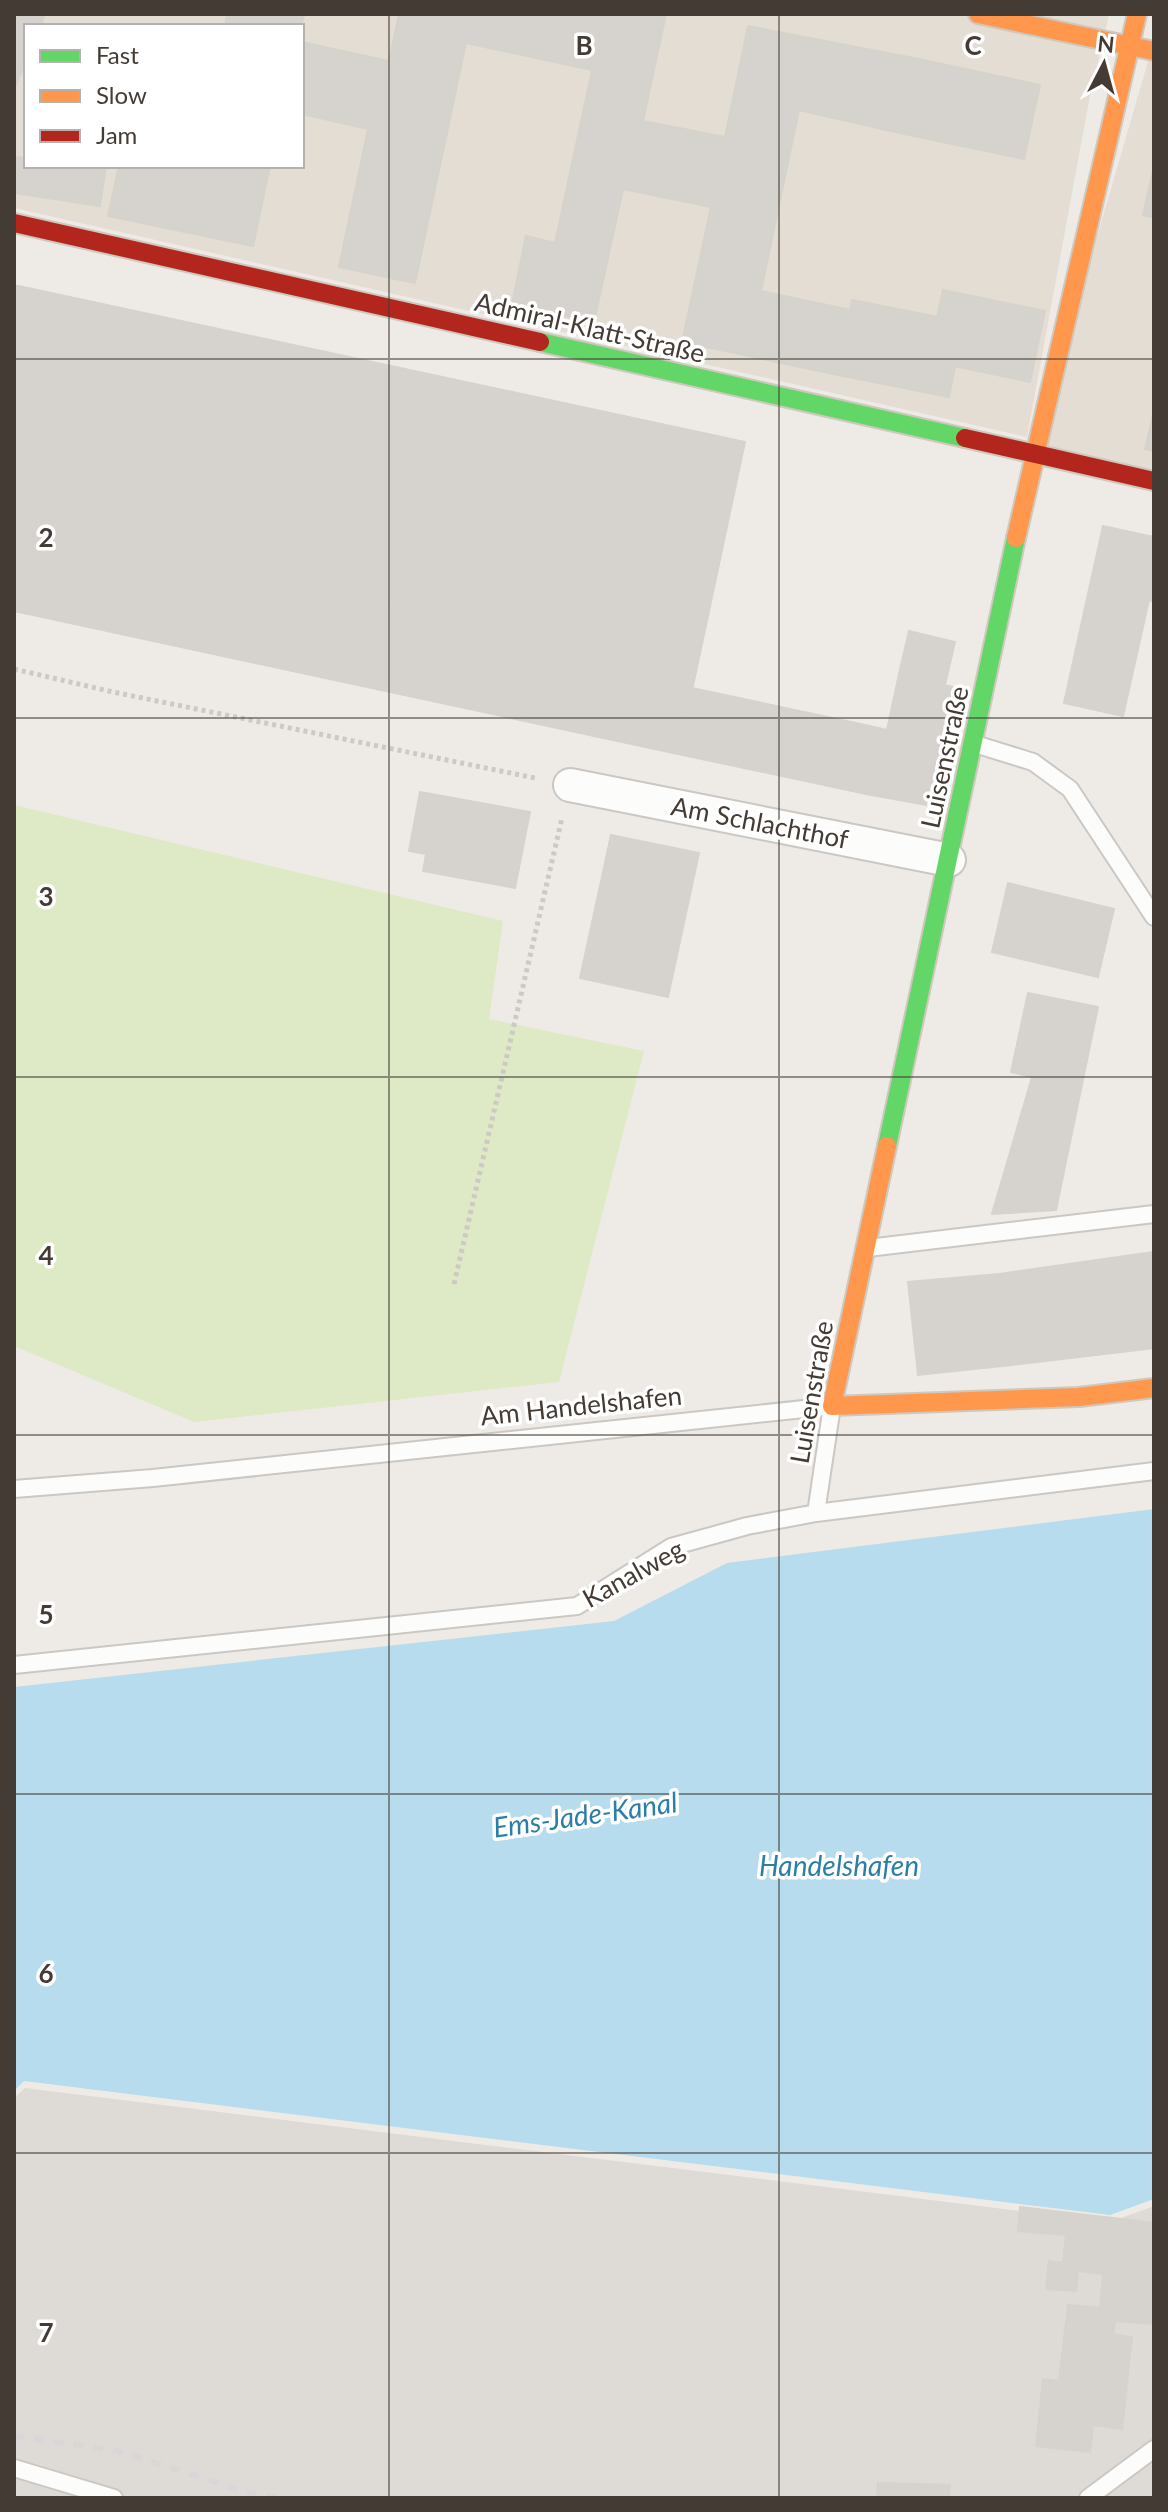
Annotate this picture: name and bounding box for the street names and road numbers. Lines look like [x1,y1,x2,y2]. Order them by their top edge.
street label: Admiral-Klatt-Straße [472,285,708,369]
street label: Luisenstraße [913,683,975,831]
street label: Am Schlachthof [669,789,851,855]
street label: Luisenstraße [783,1318,839,1466]
street label: Am Handelshafen [479,1379,683,1431]
street label: Kanalweg [577,1532,689,1614]

